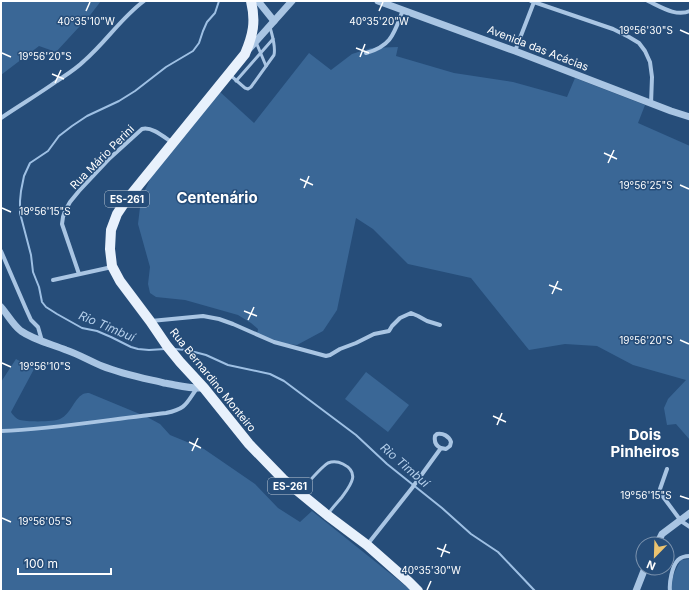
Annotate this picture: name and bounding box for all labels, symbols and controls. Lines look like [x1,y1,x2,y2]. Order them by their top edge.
text: 40°35'10"W [57,15,115,27]
text: 40°35'20"W [349,15,409,27]
street label: Avenida das Acácias [485,22,591,74]
text: 19°56'30"S [619,24,673,36]
text: 19°56'20"S [18,50,72,62]
street label: Rua Mário Perini [67,122,137,192]
text: 19°56'25"S [619,179,673,191]
district label: Centenário [176,188,258,207]
road number: ES-261 [105,191,149,207]
text: 19°56'15"S [19,205,71,217]
water label: Rio Timbuí [77,307,138,345]
street label: Rua Bernardino Monteiro [167,325,259,435]
text: 19°56'20"S [619,334,673,346]
text: 19°56'10"S [19,360,71,372]
district label: Dois Pinheiros [611,425,679,461]
water label: Rio Timbuí [378,440,433,491]
road number: ES-261 [268,478,312,494]
text: 19°56'15"S [620,489,672,501]
text: 19°56'05"S [18,515,72,527]
north arrow [635,536,675,576]
scale bar [18,550,111,576]
text: 100 m [24,556,58,571]
text: N [644,557,658,573]
text: 40°35'30"W [401,564,461,576]

